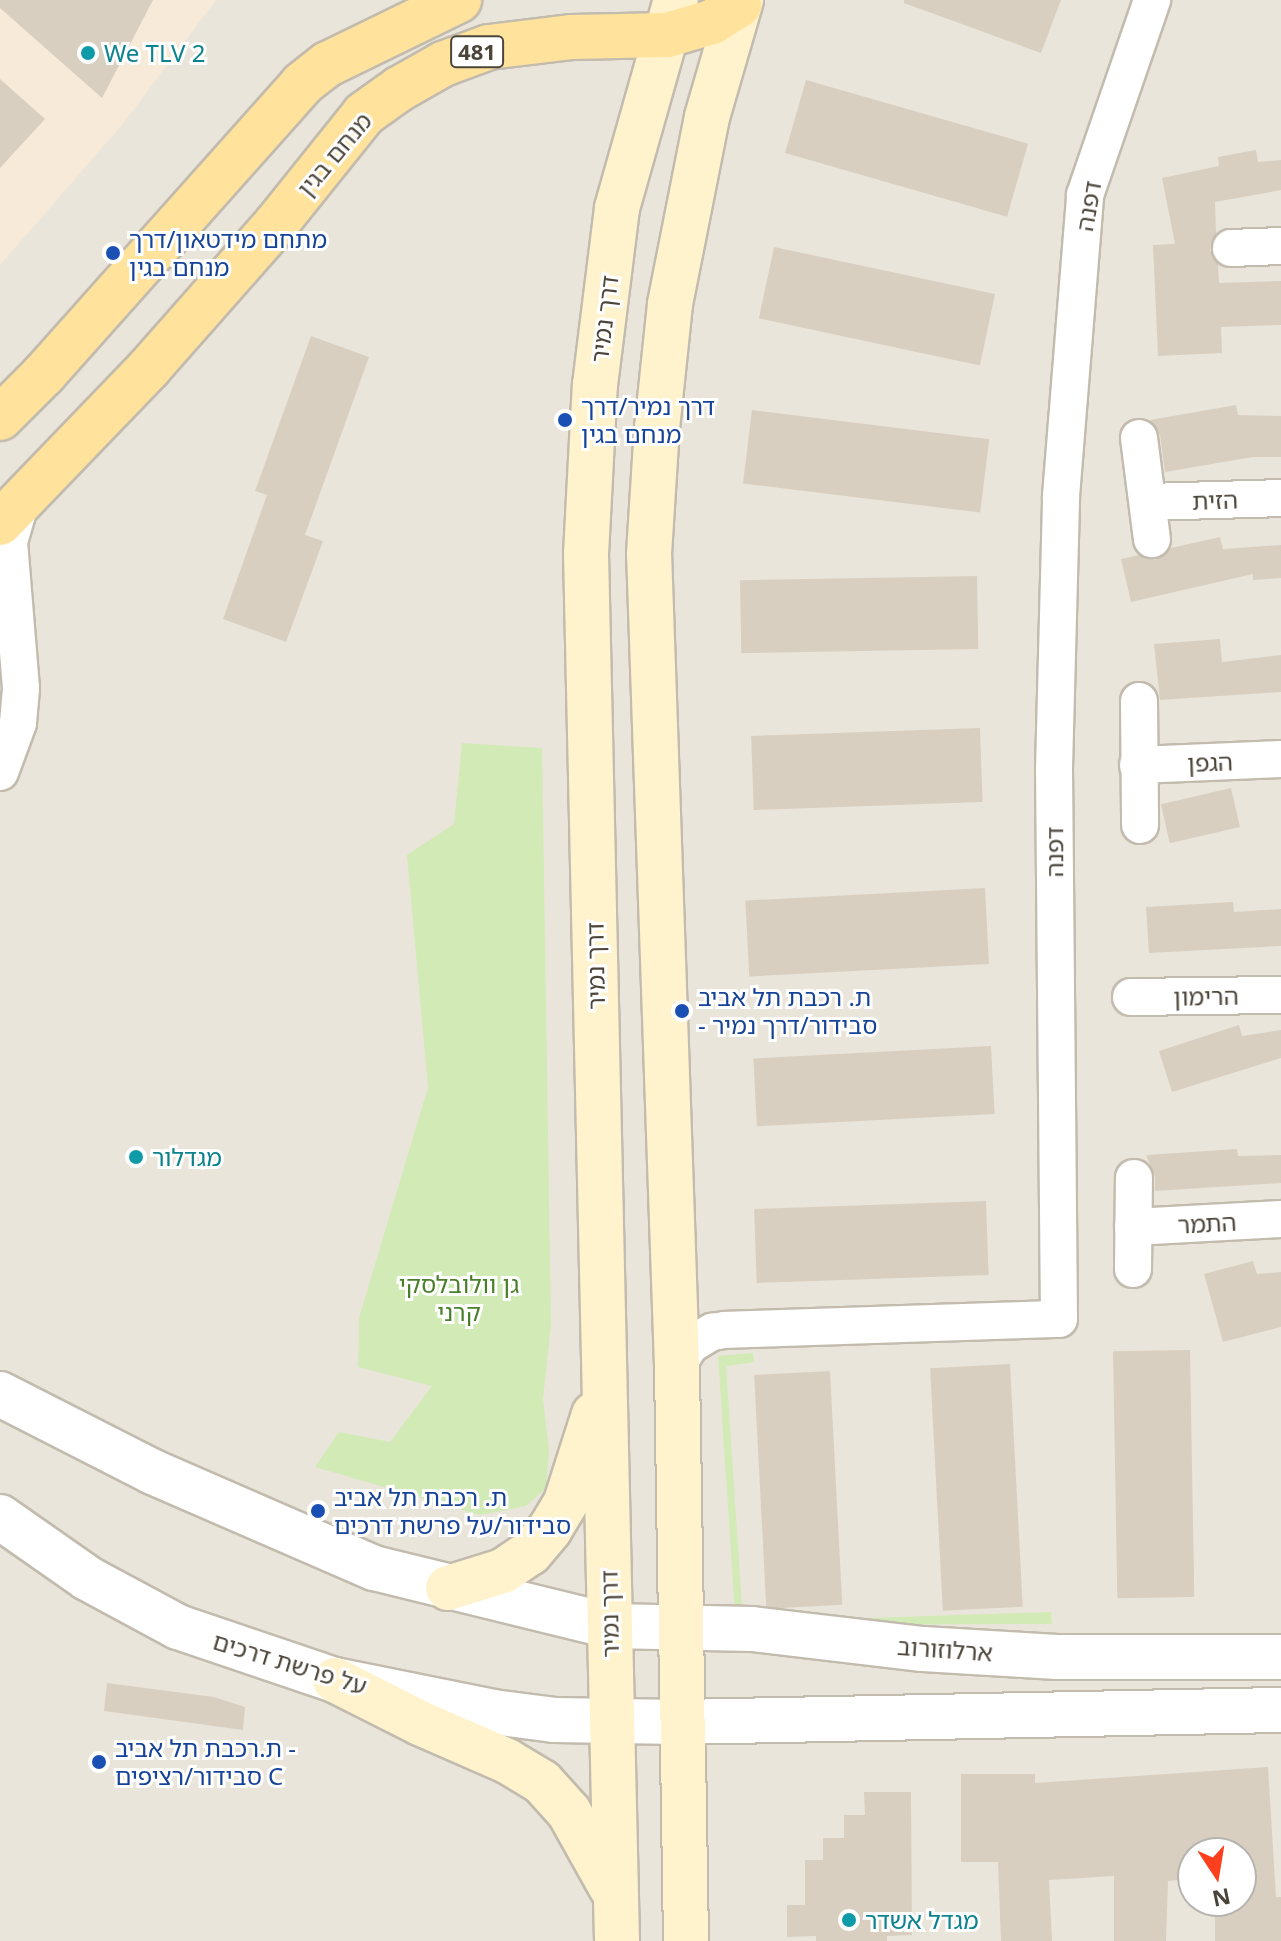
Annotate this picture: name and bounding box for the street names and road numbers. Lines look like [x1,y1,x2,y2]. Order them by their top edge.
road number: 481 [449,34,505,70]
street label: מנחם בגין [291,106,377,202]
street label: דפנה [1069,179,1107,233]
street label: דרך נמיר [584,274,624,364]
street label: הזית [1192,485,1238,515]
street label: הגפן [1187,747,1233,777]
street label: דפנה [1040,827,1068,877]
street label: דרך נמיר [580,922,610,1010]
street label: הרימון [1173,981,1239,1011]
street label: התמר [1177,1207,1237,1239]
street label: דרך נמיר [594,1570,624,1658]
street label: על פרשת דרכים [209,1626,371,1700]
street label: ארלוזורוב [896,1631,994,1667]

